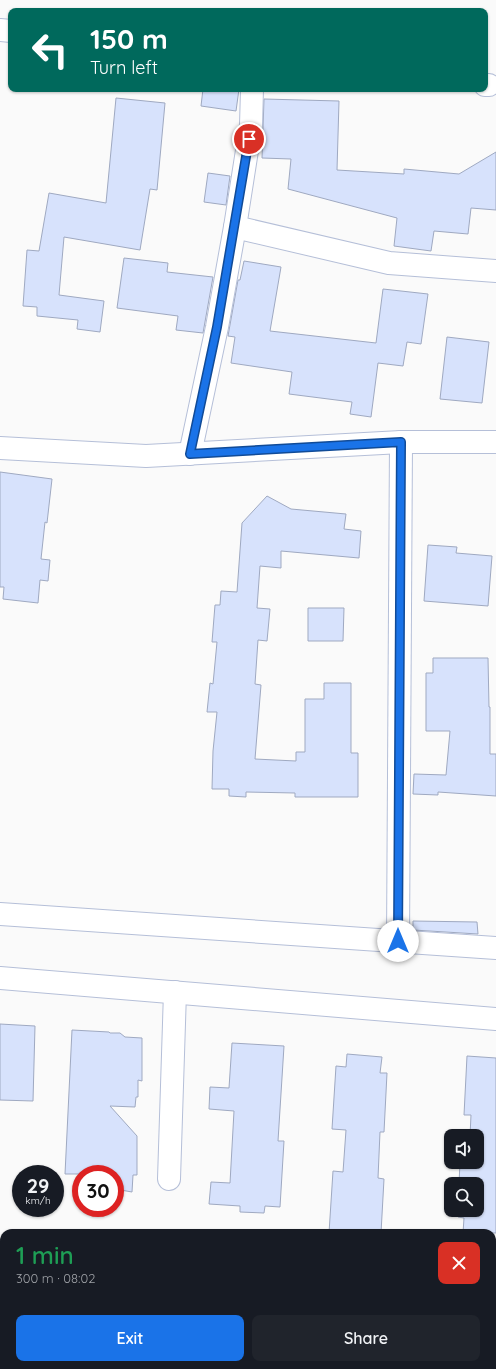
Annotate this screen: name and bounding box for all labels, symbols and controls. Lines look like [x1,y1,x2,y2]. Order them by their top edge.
text: 150 m [90,21,168,56]
icon: left [24,24,76,76]
text: Turn left [90,56,158,79]
pin [232,122,266,156]
icon: arrive [238,128,260,150]
position arrow [377,920,419,962]
map controls [444,1129,484,1217]
button: sound [444,1129,484,1169]
speed limit sign: 30 [72,1165,124,1217]
text: 29 [27,1173,49,1198]
button: search [444,1177,484,1217]
text: km/h [25,1194,51,1207]
text: 1 min [16,1240,74,1270]
button: close [438,1242,480,1284]
text: 300 m · 08:02 [16,1270,95,1286]
button: Exit [16,1315,244,1361]
button: Share [252,1315,480,1361]

